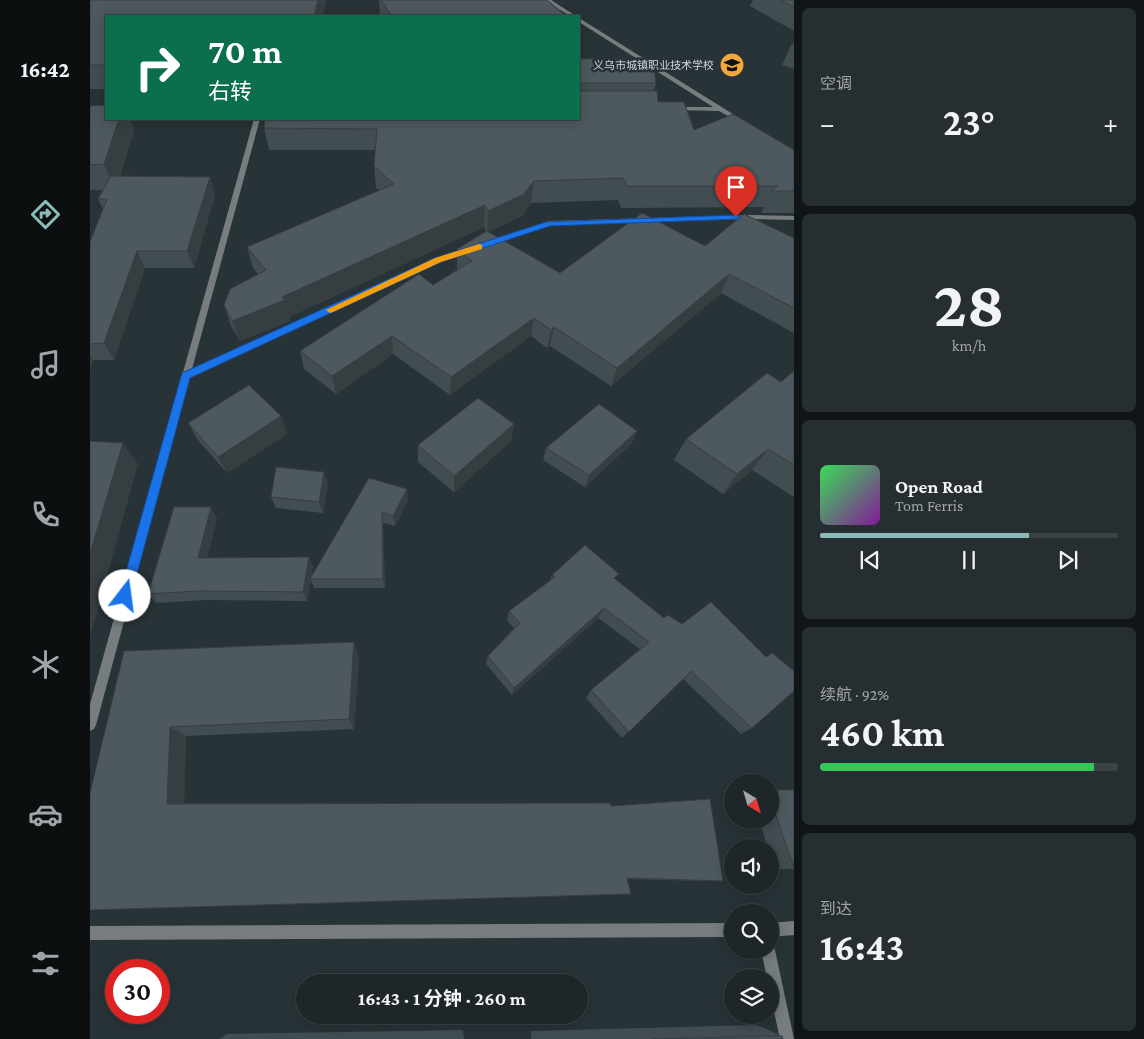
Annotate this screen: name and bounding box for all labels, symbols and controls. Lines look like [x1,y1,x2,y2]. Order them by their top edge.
text: 70 m [208,32,282,71]
icon: right [125,35,190,100]
school or university icon: 义乌市城镇职业技术学校 [719,52,745,78]
text: 16:42 [20,57,70,82]
place label: 义乌市城镇职业技术学校 [593,59,714,71]
text: 空调 [820,75,852,92]
text: 右转 [208,79,252,104]
text: 23° [943,101,995,143]
text: − [820,108,835,139]
text: + [1103,108,1118,139]
pin [715,166,757,217]
icon: arrive [722,173,750,201]
icon: directions [28,197,63,232]
text: 28 [934,268,1004,340]
text: km/h [952,337,986,354]
icon: music [28,347,63,382]
text: Open Road [895,476,983,497]
icon: phone [28,497,63,532]
text: Tom Ferris [895,497,963,514]
icon: previous [856,546,884,574]
icon: pause [955,546,983,574]
icon: next [1054,546,1082,574]
position arrow [98,569,150,621]
icon: climate [28,647,63,682]
text: 续航 · 92% [820,686,889,703]
text: 460 km [820,712,944,754]
north arrow [724,774,779,829]
map controls [724,774,779,1024]
icon: car [28,797,63,832]
button: sound [724,839,779,894]
text: 到达 [820,900,852,917]
button: search [724,904,779,959]
text: 16:43 [820,926,904,968]
icon: filters [28,946,63,981]
speed limit sign: 30 [105,959,170,1024]
button: layers [724,969,779,1024]
text: 16:43 · 1 分钟 · 260 m [358,988,526,1009]

